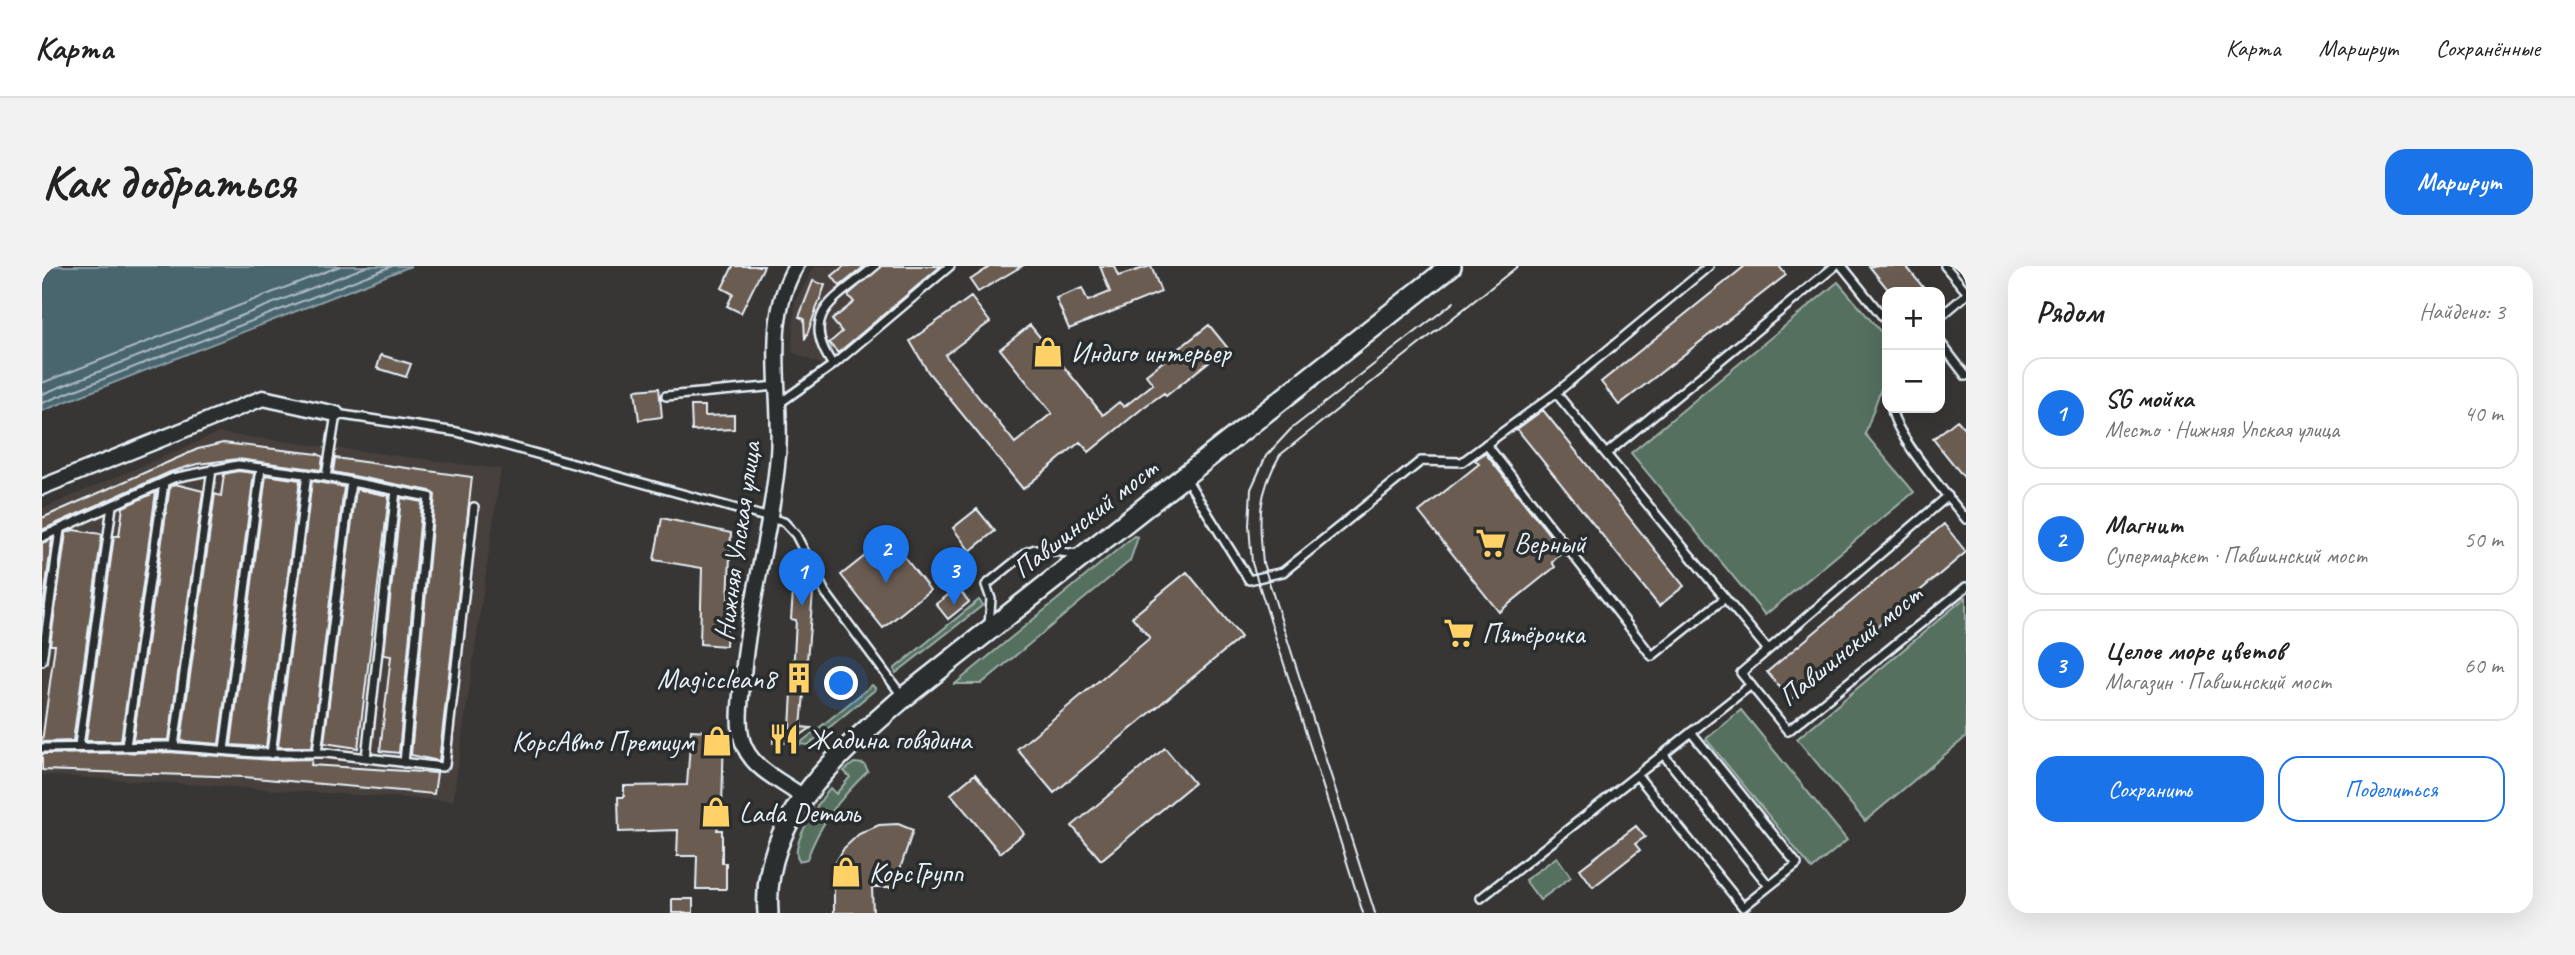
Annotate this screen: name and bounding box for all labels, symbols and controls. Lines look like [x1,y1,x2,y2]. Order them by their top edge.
text: Карта [35,27,114,69]
text: Карта [2226,33,2281,63]
text: Маршрут [2319,33,2398,63]
text: Сохранённые [2436,33,2540,63]
button: Маршрут [2385,149,2533,215]
text: Как добраться [42,151,295,213]
map controls [1882,287,1945,413]
button: + [1882,287,1945,350]
text: Рядом [2036,293,2103,331]
text: Найдено: 3 [2419,297,2505,326]
shop icon: Индиго интерьер [1031,335,1065,369]
place label: Индиго интерьер [1071,335,1232,370]
button: − [1882,350,1945,413]
text: SG мойка [2105,382,2193,415]
text: 1 [2056,399,2066,428]
text: 40 m [2464,399,2503,428]
text: Место · Нижняя Упская улица [2105,415,2339,444]
street label: Нижняя Упская улица [706,438,769,643]
street label: Павшинский мост [1005,449,1166,586]
text: Магнит [2105,508,2184,541]
pin: 2 [863,525,909,583]
text: 2 [2056,525,2066,554]
text: 50 m [2464,525,2503,554]
supermarket icon: Верный [1474,526,1508,560]
place label: Верный [1514,526,1587,561]
text: Супермаркет · Павшинский мост [2105,541,2367,570]
pin: 3 [931,547,977,605]
pin: 1 [779,548,825,606]
street label: Павшинский мост [1771,575,1930,714]
supermarket icon: Пятёрочка [1442,616,1476,650]
place label: Пятёрочка [1482,616,1586,651]
text: Целое море цветов [2105,634,2285,667]
text: 3 [2056,651,2066,680]
text: 60 m [2464,651,2503,680]
place label: Magicclean8 [657,661,778,696]
building icon: Magicclean8 [782,661,816,695]
your location [824,666,858,700]
text: Магазин · Павшинский мост [2105,667,2331,696]
restaurant icon: Жадина говядина [767,722,801,756]
place label: Жадина говядина [807,722,973,757]
place label: КорсАвто Премиум [512,724,695,759]
shop icon: КорсАвто Премиум [700,724,734,758]
button: Сохранить [2036,756,2264,822]
button: Поделиться [2278,756,2505,822]
shop icon: Lada Dеталь [699,795,733,829]
place label: Lada Dеталь [739,795,862,830]
shop icon: КорсГрупп [829,855,863,889]
place label: КорсГрупп [869,855,964,890]

